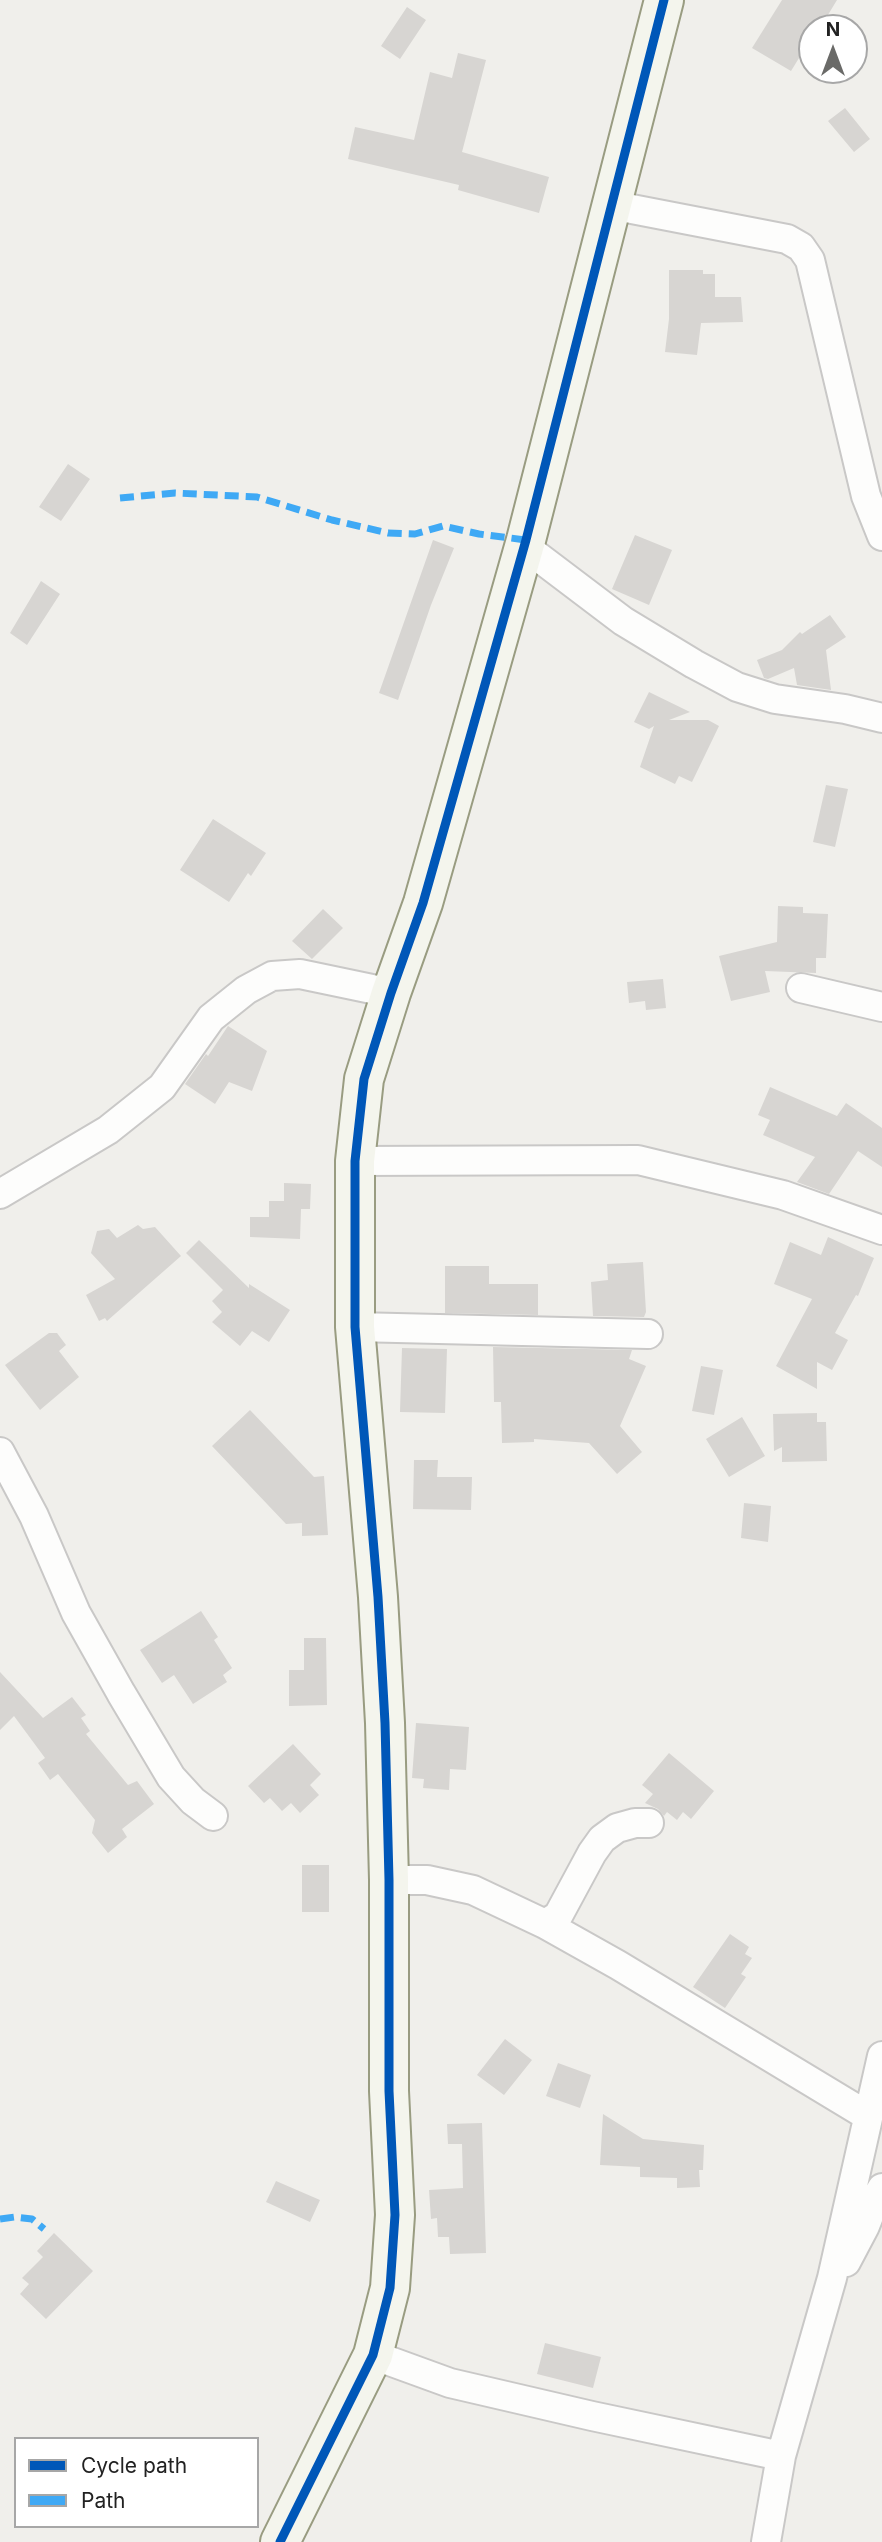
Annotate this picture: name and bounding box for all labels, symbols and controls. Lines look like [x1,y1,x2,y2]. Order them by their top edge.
north arrow [798,14,868,84]
text: N [826,18,840,41]
legend [14,2437,259,2528]
text: Cycle path [81,2453,187,2478]
text: Path [81,2488,126,2513]

